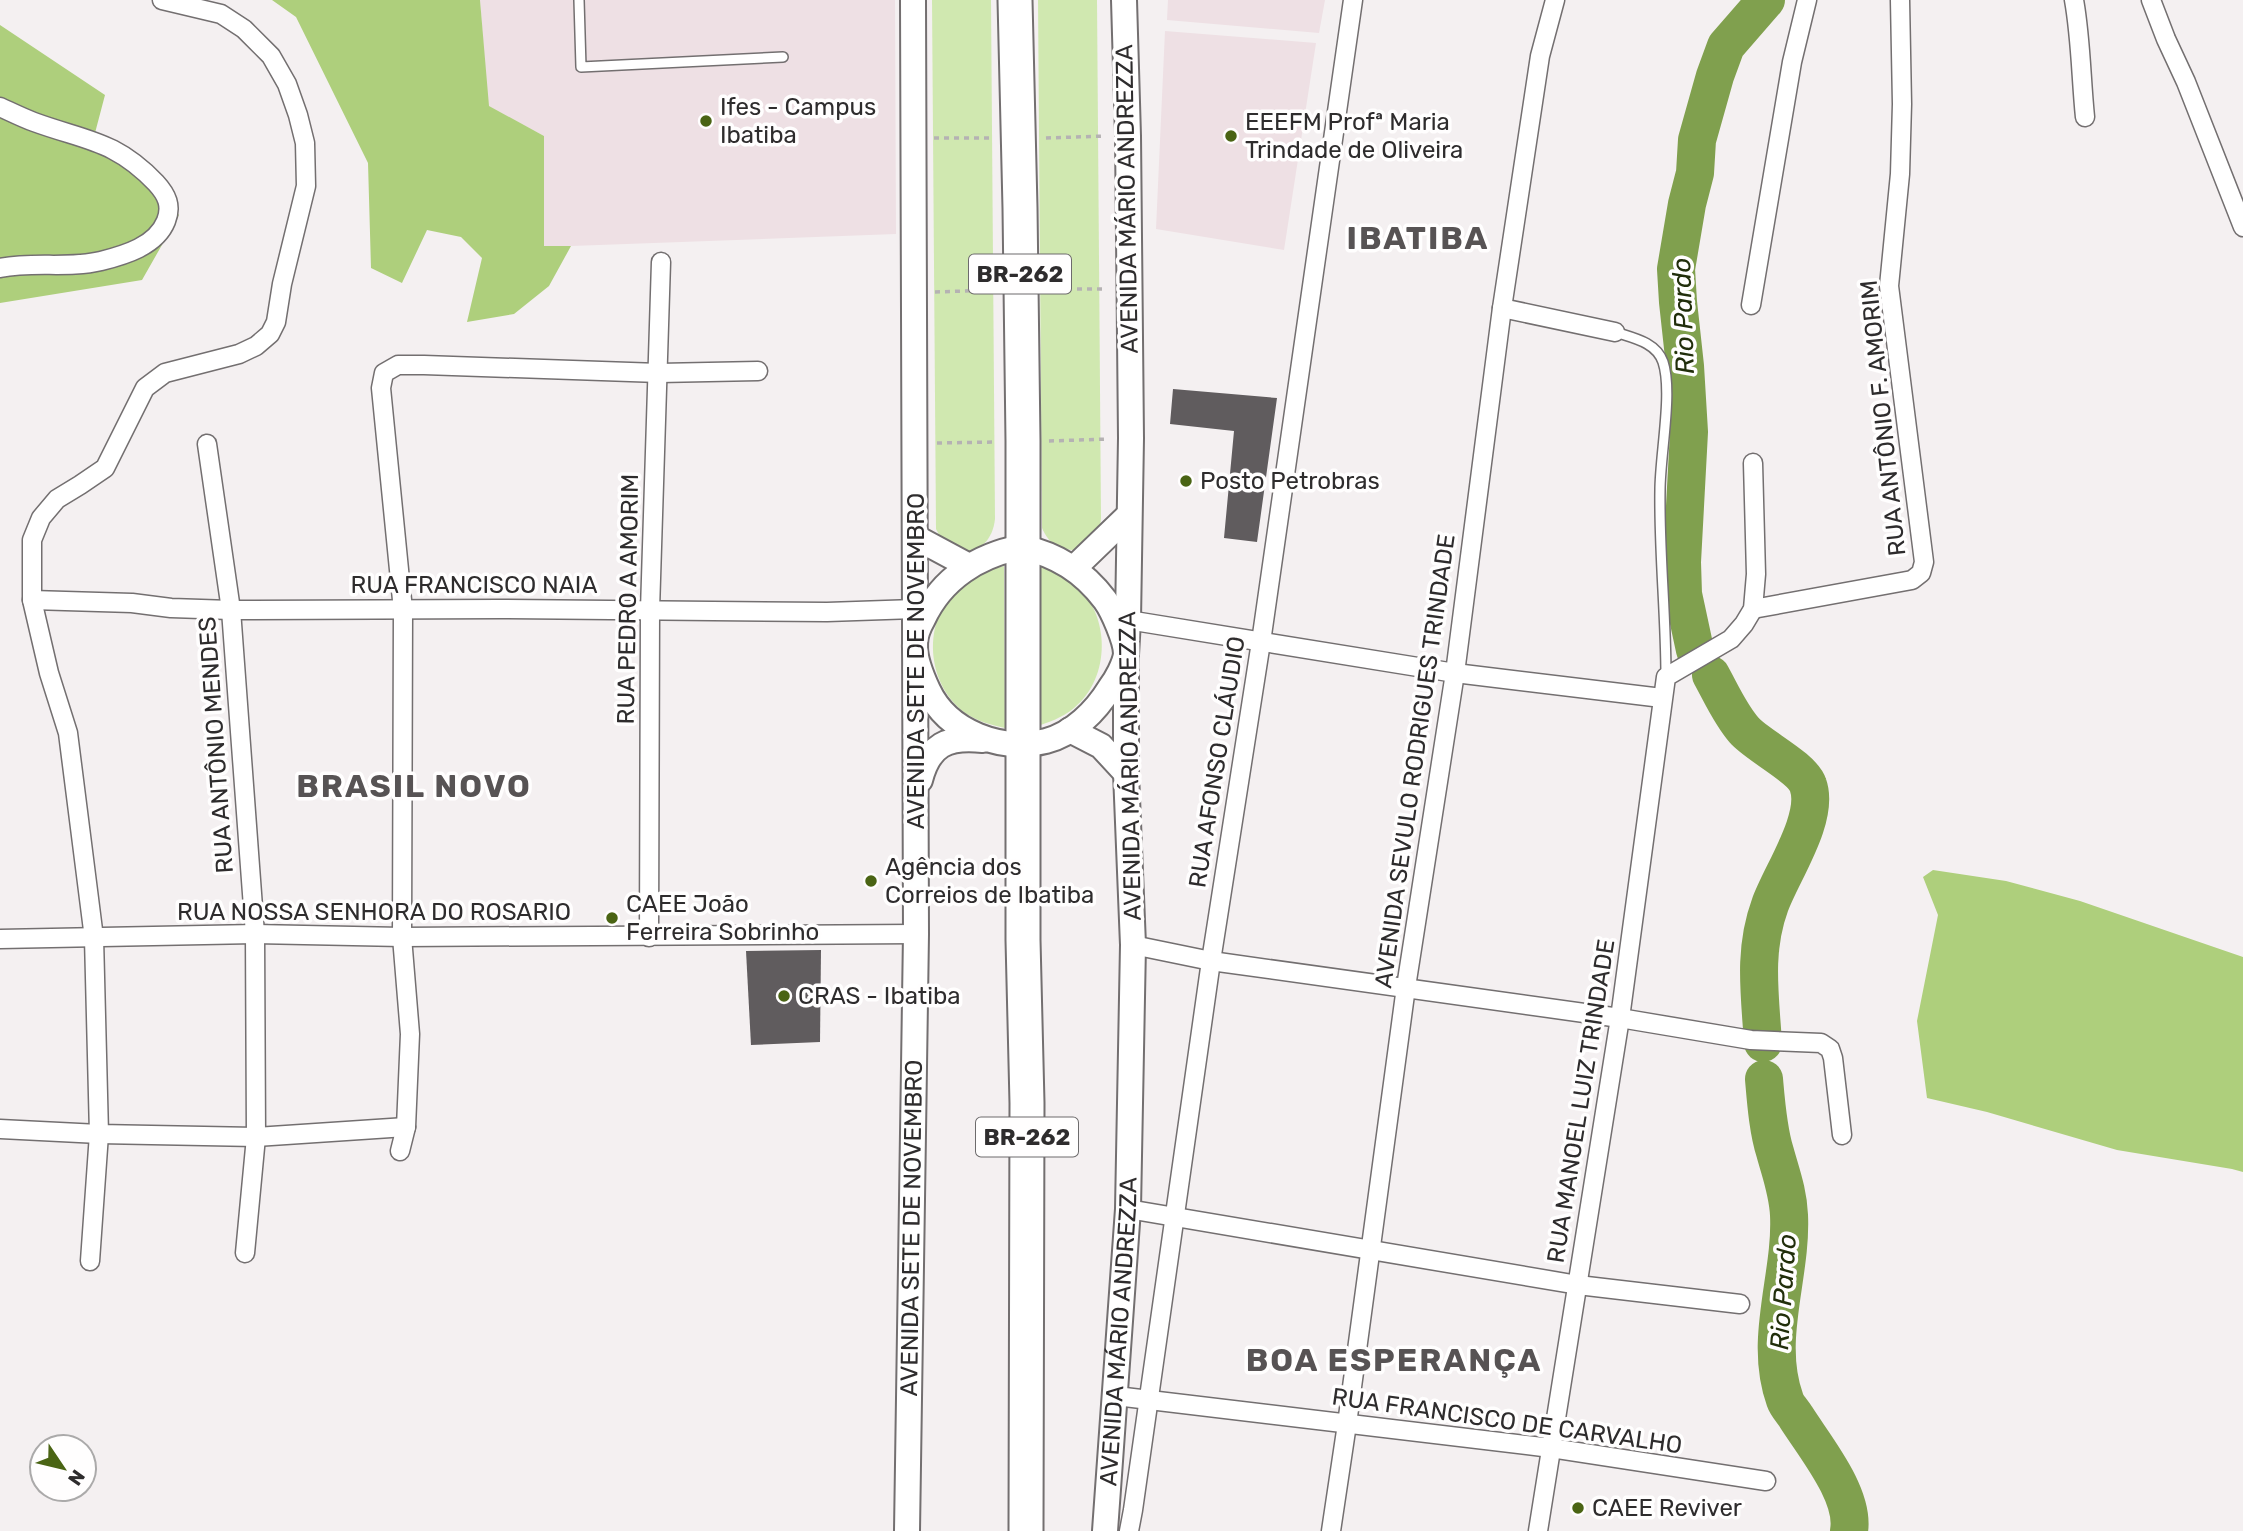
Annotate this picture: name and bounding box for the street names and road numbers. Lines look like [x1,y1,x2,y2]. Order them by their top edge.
street label: AVENIDA MÁRIO ANDREZZA [1110,44,1144,354]
road number: BR-262 [969,255,1071,294]
street label: RUA ANTÔNIO F. AMORIM [1855,279,1911,557]
street label: RUA PEDRO A AMORIM [612,473,644,725]
street label: AVENIDA SETE DE NOVEMBRO [902,493,930,829]
street label: AVENIDA SEVULO RODRIGUES TRINDADE [1369,532,1461,990]
street label: RUA FRANCISCO NAIA [350,571,598,599]
street label: AVENIDA MÁRIO ANDREZZA [1113,611,1147,921]
street label: RUA ANTÔNIO MENDES [193,616,239,874]
street label: RUA AFONSO CLÁUDIO [1183,634,1251,890]
street label: RUA NOSSA SENHORA DO ROSARIO [177,898,571,926]
street label: RUA MANOEL LUIZ TRINDADE [1542,937,1620,1265]
street label: AVENIDA SETE DE NOVEMBRO [895,1060,928,1397]
road number: BR-262 [976,1118,1078,1156]
street label: AVENIDA MÁRIO ANDREZZA [1094,1177,1143,1487]
street label: RUA FRANCISCO DE CARVALHO [1330,1383,1684,1459]

